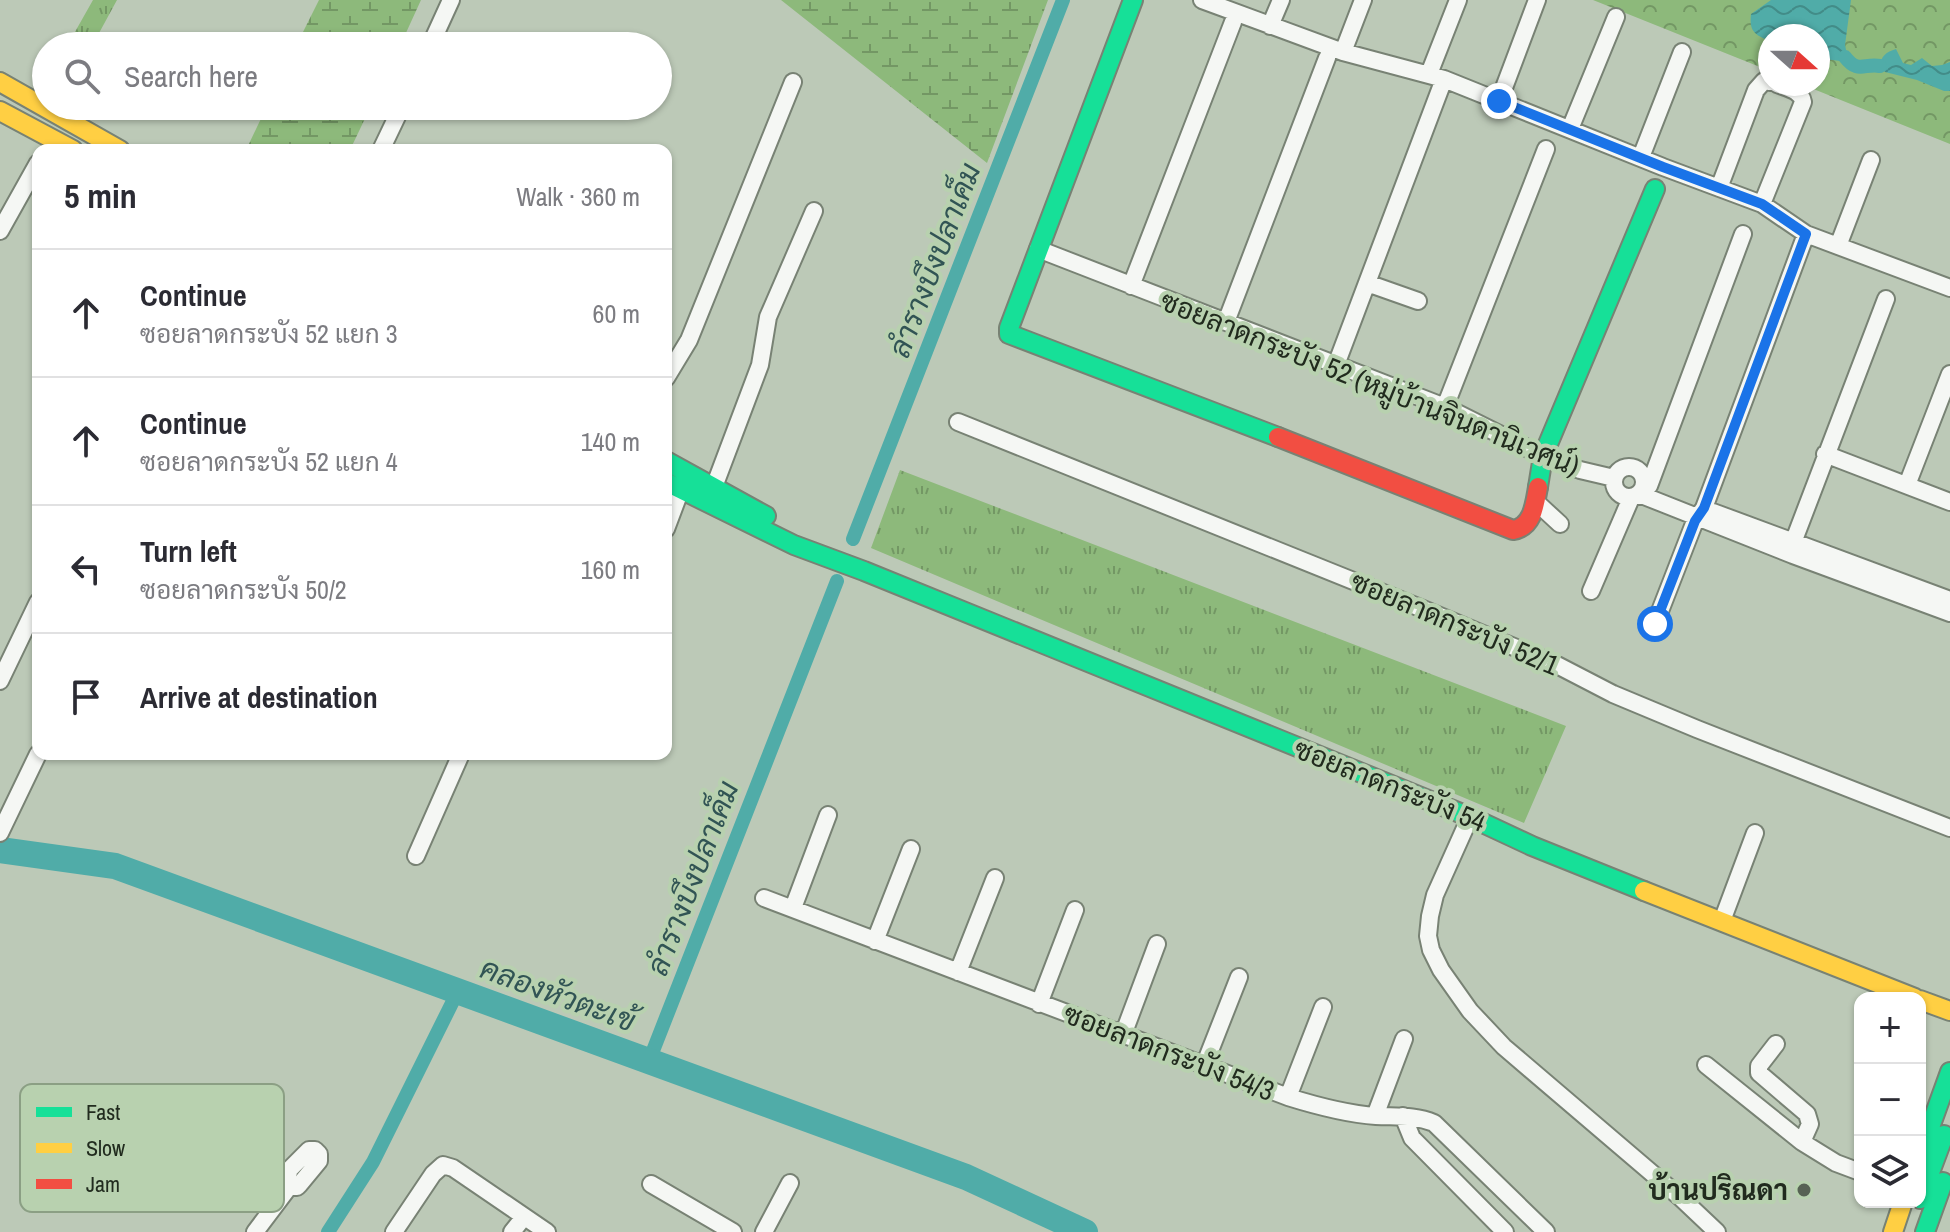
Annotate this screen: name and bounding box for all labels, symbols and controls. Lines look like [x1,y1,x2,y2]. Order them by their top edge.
north arrow [1758,24,1830,96]
search box [32,32,672,120]
icon: search [60,54,104,98]
text: Search here [124,56,258,96]
route end [1481,83,1517,119]
water label: ลำรางบึงปลาเค็ม [878,157,989,363]
text: 5 min [64,173,137,219]
text: Walk · 360 m [516,179,640,214]
text: Continue [140,275,247,315]
street label: ซอยลาดกระบัง 52 (หมู่บ้านจินดานิเวศน์) [1154,281,1585,486]
icon: ahead [64,291,108,335]
text: 60 m [593,296,640,331]
text: ซอยลาดกระบัง 52 แยก 3 [140,316,398,351]
text: Continue [140,403,247,443]
icon: ahead [64,419,108,463]
text: 140 m [581,424,640,459]
text: ซอยลาดกระบัง 52 แยก 4 [140,444,398,479]
text: Turn left [140,531,237,571]
icon: left [64,547,108,591]
text: 160 m [581,552,640,587]
street label: ซอยลาดกระบัง 52/1 [1345,562,1565,684]
text: ซอยลาดกระบัง 50/2 [140,572,347,607]
route start [1637,606,1673,642]
icon: arrive [64,675,108,719]
text: Arrive at destination [140,677,378,717]
street label: ซอยลาดกระบัง 54 [1289,729,1492,841]
water label: ลำรางบึงปลาเค็ม [636,775,747,981]
water label: คลองหัวตะเข้ [475,947,646,1042]
map controls [1854,992,1926,1208]
button: + [1854,992,1926,1064]
street label: ซอยลาดกระบัง 54/3 [1058,994,1280,1110]
button: − [1854,1064,1926,1136]
legend [20,1084,284,1212]
text: Fast [86,1097,120,1127]
text: Slow [86,1133,125,1163]
button: layers [1854,1136,1926,1208]
text: Jam [86,1169,120,1199]
place label: บ้านปริณดา [1648,1171,1788,1209]
marker: บ้านปริณดา [1795,1181,1813,1199]

